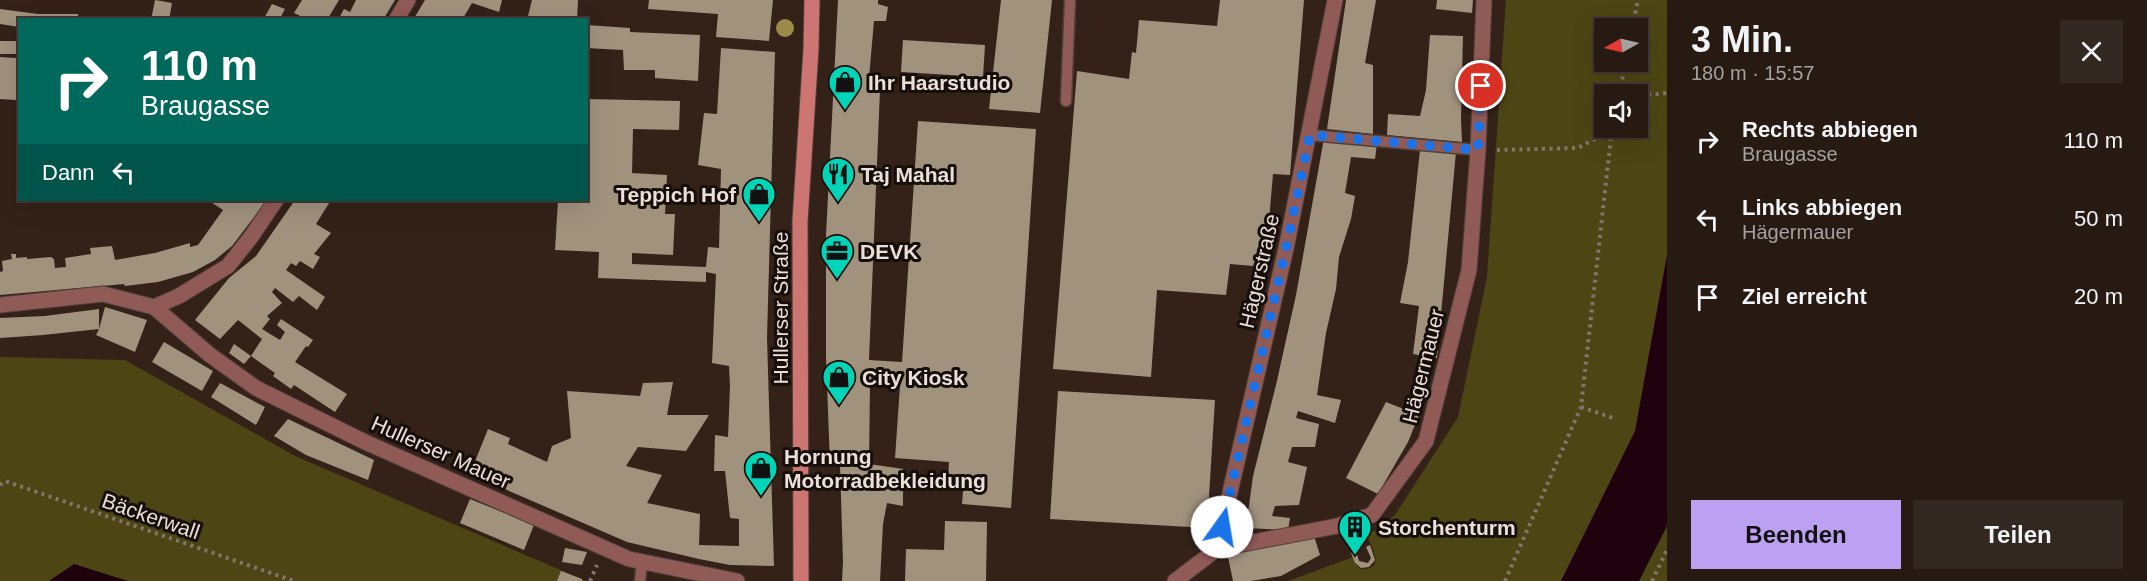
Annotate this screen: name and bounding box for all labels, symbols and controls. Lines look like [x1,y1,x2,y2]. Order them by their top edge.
north arrow [1594,18,1648,72]
map controls [1594,18,1648,138]
text: 3 Min. [1691,19,1793,60]
button: close [2060,20,2123,83]
icon: right [42,42,120,120]
text: 110 m [141,42,258,89]
pin [1455,60,1506,111]
text: 180 m · 15:57 [1691,62,1814,84]
shop icon: Ihr Haarstudio [827,64,863,111]
icon: arrive [1464,69,1497,102]
place label: Ihr Haarstudio [868,71,1010,94]
button: sound [1594,84,1648,138]
text: Braugasse [141,91,270,121]
text: Rechts abbiegen [1742,117,1918,142]
icon: right [1691,125,1724,158]
text: 110 m [2063,128,2123,153]
text: Braugasse [1742,143,1838,165]
icon: left [107,156,140,189]
restaurant icon: Taj Mahal [820,156,856,203]
text: Dann [42,160,95,185]
place label: Taj Mahal [861,163,955,186]
shop icon: Teppich Hof [741,176,777,223]
place label: Teppich Hof [616,183,737,206]
text: Links abbiegen [1742,195,1902,220]
icon: left [1691,203,1724,236]
text: 50 m [2074,206,2123,231]
street label: Hägerstraße [1235,212,1283,330]
text: Hägermauer [1742,221,1853,243]
street label: Hullerser Straße [769,232,792,384]
office icon: DEVK [819,233,855,280]
place label: DEVK [860,240,918,263]
icon: arrive [1691,281,1724,314]
text: Ziel erreicht [1742,284,1867,309]
text: 20 m [2074,284,2123,309]
street label: Hägermauer [1398,307,1448,425]
shop icon: City Kiosk [821,359,857,406]
place label: City Kiosk [862,366,965,389]
street label: Hullerser Mauer [368,411,514,493]
place label: Hornung Motorradbekleidung [784,445,986,492]
shop icon: Hornung Motorradbekleidung [743,450,779,497]
street label: Bäckerwall [99,489,203,543]
position arrow [1190,495,1254,559]
button: Beenden [1691,500,1901,569]
button: Teilen [1913,500,2123,569]
building icon: Storchenturm [1337,509,1373,556]
place label: Storchenturm [1378,516,1516,539]

